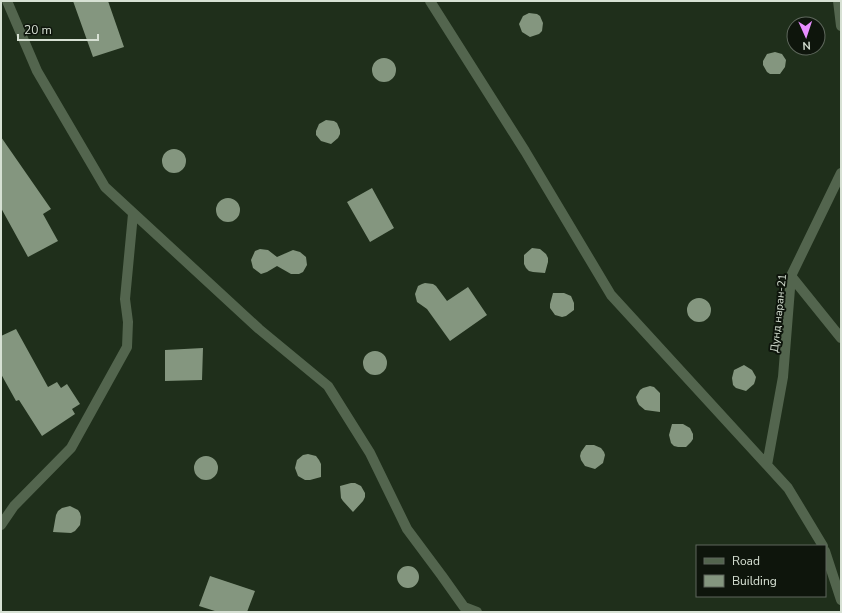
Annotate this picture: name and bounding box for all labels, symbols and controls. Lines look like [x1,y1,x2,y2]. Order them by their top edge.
scale bar [18,16,98,42]
north arrow [786,16,826,56]
text: 20 m [24,22,52,38]
text: N [802,38,811,53]
street label: Дунд наран-21 [767,273,790,353]
legend [696,545,826,597]
text: Road [732,553,760,569]
text: Building [732,573,777,589]

